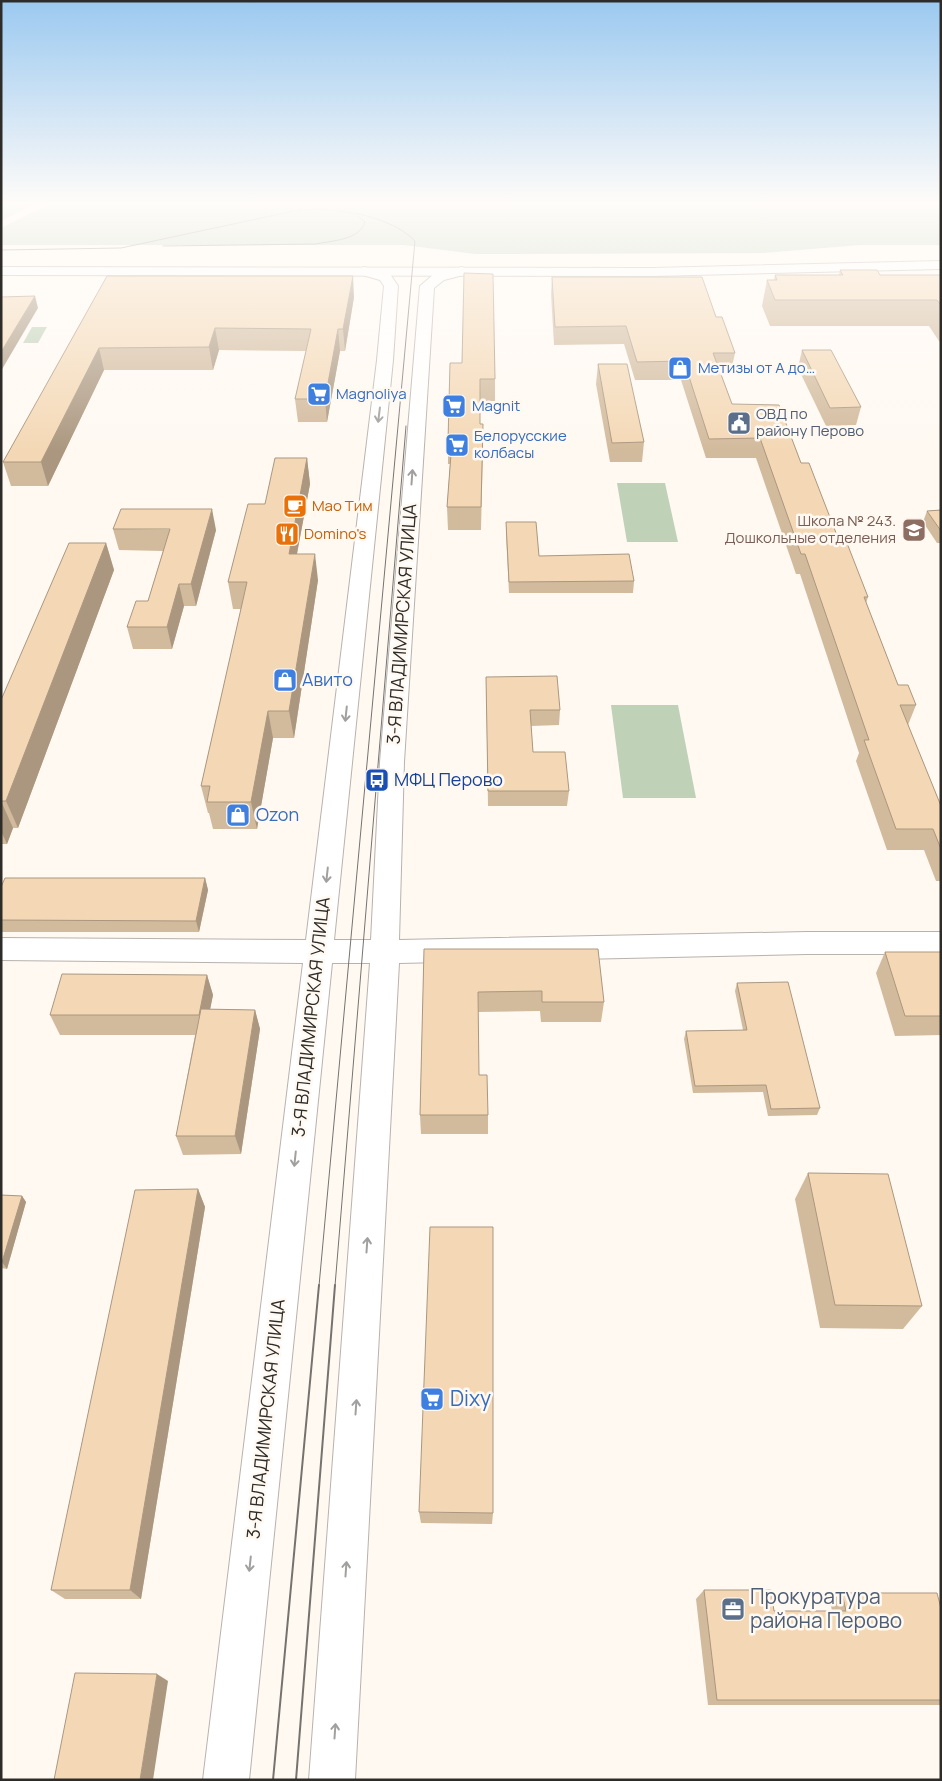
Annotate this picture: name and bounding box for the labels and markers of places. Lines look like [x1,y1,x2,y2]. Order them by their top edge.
shop icon: Метизы от А до… [667,355,693,381]
place label: Метизы от А до… [698,357,815,378]
supermarket icon: Magnoliya [306,381,332,407]
place label: Magnoliya [336,383,407,404]
supermarket icon: Magnit [441,393,467,419]
place label: Magnit [472,395,520,416]
place label: ОВД по району Перово [756,403,864,441]
public building icon: ОВД по району Перово [726,410,752,436]
place label: Белорусские колбасы [474,425,567,463]
supermarket icon: Белорусские колбасы [444,432,470,458]
cafe icon: Мао Тим [282,493,308,519]
place label: Мао Тим [312,495,373,516]
place label: Школа № 243. Дошкольные отделения [724,510,896,548]
school or university icon: Школа № 243. Дошкольные отделения [901,517,927,543]
restaurant icon: Domino's [274,521,300,547]
place label: Domino's [304,523,366,544]
shop icon: Авито [272,667,298,693]
place label: Авито [302,667,353,691]
bus stop icon: МФЦ Перово [364,767,390,793]
place label: МФЦ Перово [394,767,503,791]
shop icon: Ozon [225,802,251,828]
place label: Ozon [256,802,299,826]
place label: Dixy [450,1384,491,1412]
supermarket icon: Dixy [419,1386,445,1412]
place label: Прокуратура района Перово [750,1582,902,1634]
office icon: Прокуратура района Перово [720,1596,746,1622]

